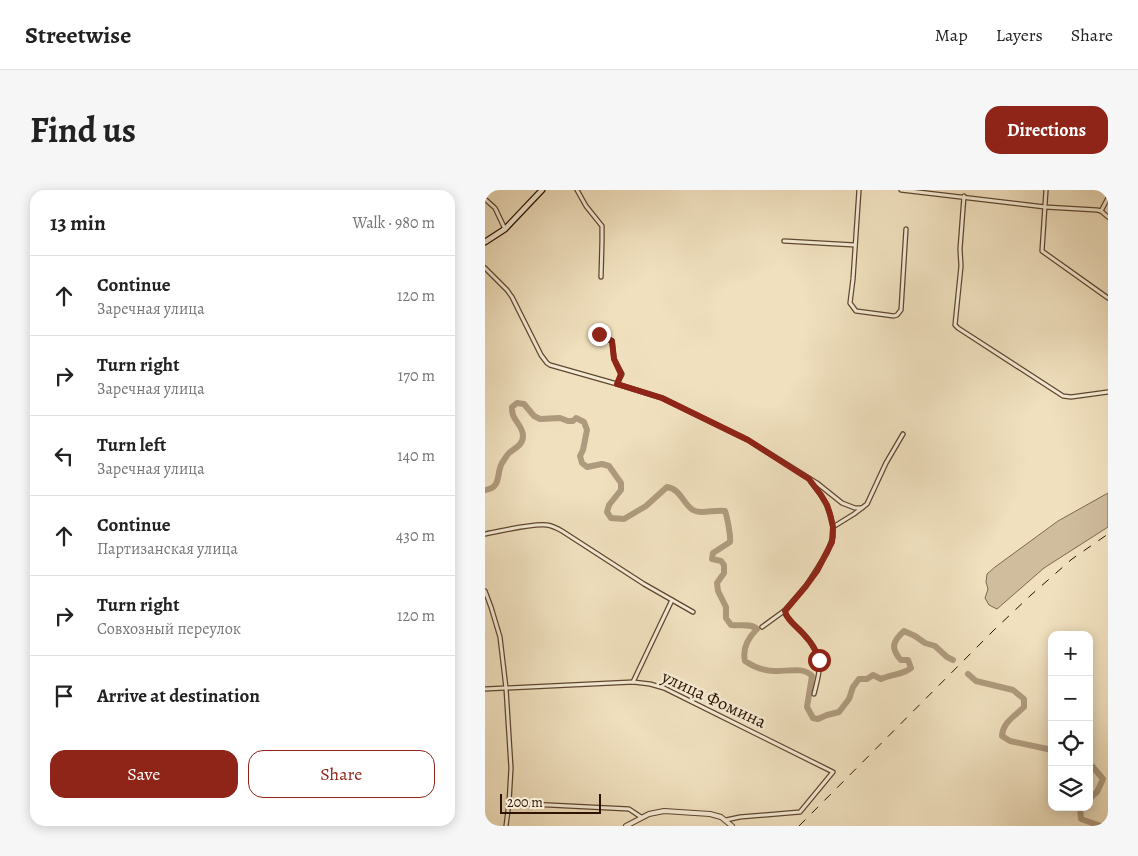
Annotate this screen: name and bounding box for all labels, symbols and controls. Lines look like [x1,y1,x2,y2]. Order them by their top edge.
text: Streetwise [25,19,131,51]
text: Map [935,23,968,47]
text: Layers [996,23,1043,47]
text: Share [1071,23,1113,47]
text: Find us [30,106,136,154]
button: Directions [985,106,1108,154]
text: 13 min [50,209,106,237]
text: Walk · 980 m [353,212,435,234]
text: Continue [97,272,171,298]
icon: ahead [50,282,78,310]
text: 120 m [397,285,435,307]
text: Заречная улица [97,298,205,320]
route end [588,323,611,346]
text: Turn right [97,352,179,378]
icon: right [50,362,78,390]
text: 170 m [398,365,435,387]
text: Заречная улица [97,378,205,400]
text: Turn left [97,432,166,458]
icon: left [50,442,78,470]
text: 140 m [397,445,435,467]
text: Заречная улица [97,458,205,480]
text: Continue [97,512,171,538]
icon: ahead [50,522,78,550]
text: 430 m [396,525,435,547]
text: Партизанская улица [97,538,238,560]
text: Turn right [97,592,179,618]
icon: right [50,602,78,630]
text: 120 m [397,605,435,627]
text: Совхозный переулок [97,618,241,640]
map controls [1048,631,1093,811]
button: + [1048,631,1093,676]
route start [808,649,831,672]
street label: улица Фомина [657,664,771,734]
button: − [1048,676,1093,721]
icon: arrive [50,682,78,710]
text: Arrive at destination [97,683,260,709]
button: locate [1048,721,1093,766]
button: Save [50,750,238,798]
button: Share [248,750,435,798]
button: layers [1048,766,1093,811]
scale bar [500,791,601,814]
text: 200 m [507,793,543,812]

